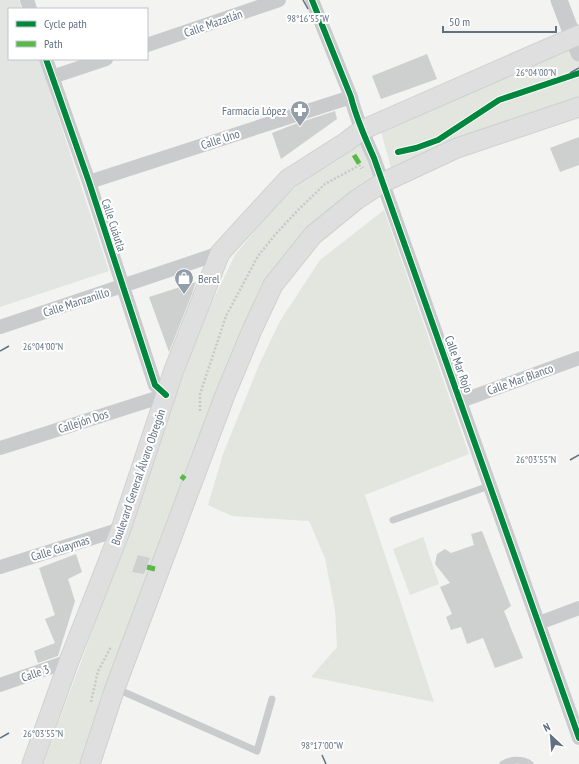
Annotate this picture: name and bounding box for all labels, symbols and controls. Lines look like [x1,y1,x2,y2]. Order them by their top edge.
street label: Calle Mazatlán [182,6,244,40]
legend [8,8,148,60]
scale bar [443,8,556,34]
text: 98°16'55"W [287,12,329,25]
text: 50 m [449,14,470,29]
text: Cycle path [44,16,87,31]
text: Path [44,36,62,51]
text: 26°04'00"N [516,66,556,79]
pharmacy icon: Farmacia López [289,99,311,127]
place label: Farmacia López [222,103,286,118]
street label: Calle Uno [199,126,241,152]
street label: Calle Cuáutla [98,197,130,254]
shop icon: Berel [173,267,195,295]
place label: Berel [198,271,220,286]
street label: Calle Manzanillo [41,284,111,320]
street label: Calle Mar Rojo [442,333,476,395]
text: 26°04'00"N [23,340,63,353]
street label: Calle Mar Blanco [485,360,555,398]
street label: Callejón Dos [56,406,110,436]
street label: Boulevard General Álvaro Obregón [108,407,168,547]
text: 26°03'55"N [516,453,556,466]
street label: Calle Guaymas [29,532,91,564]
street label: Calle 3 [19,661,51,685]
north arrow [531,716,571,756]
text: N [541,719,552,735]
text: 26°03'55"N [23,727,63,740]
text: 98°17'00"W [301,739,343,752]

